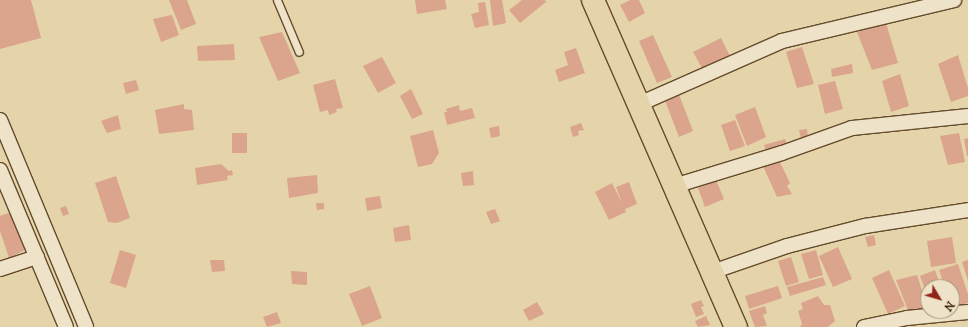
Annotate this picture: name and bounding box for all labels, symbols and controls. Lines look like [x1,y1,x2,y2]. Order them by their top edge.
north arrow [920,279,960,319]
text: N [940,298,957,314]

